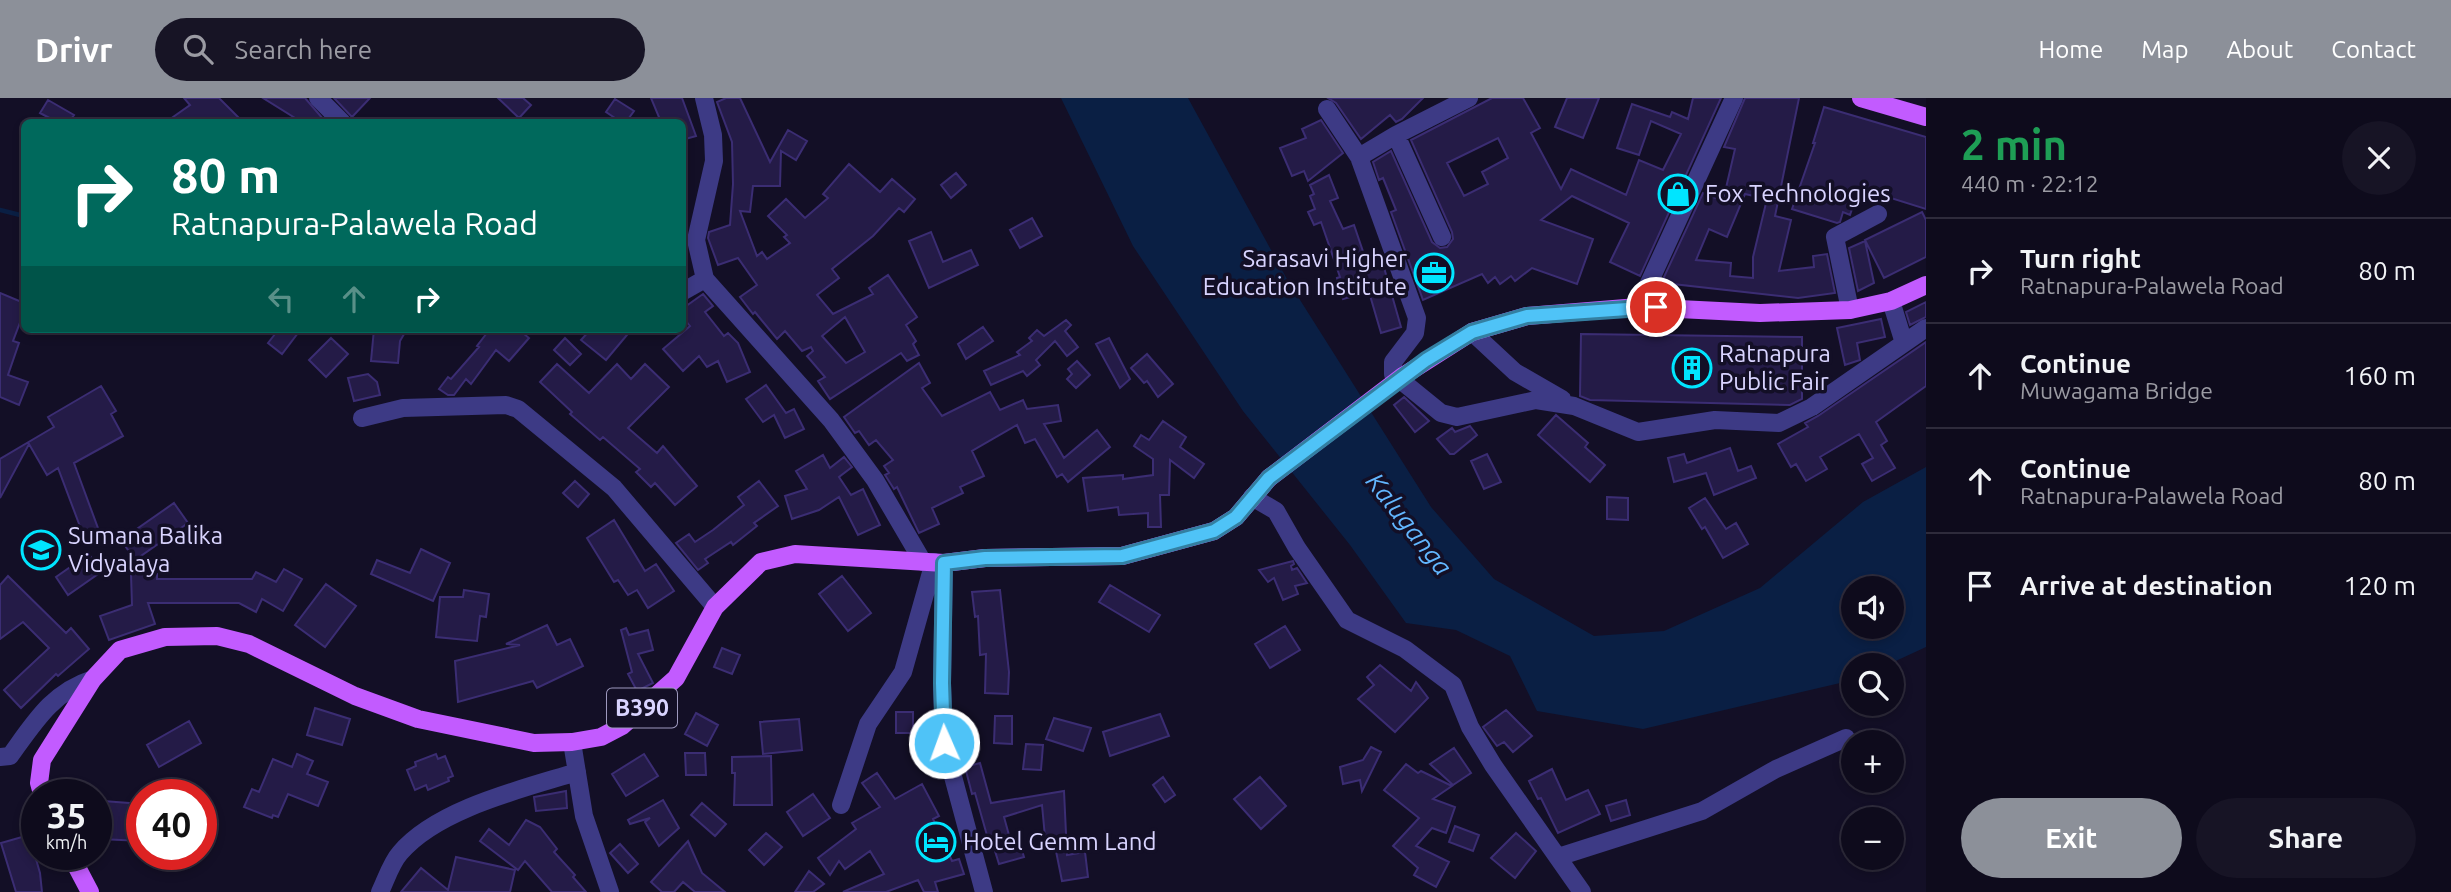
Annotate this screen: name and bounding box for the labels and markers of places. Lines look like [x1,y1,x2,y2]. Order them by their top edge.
shop icon: Fox Technologies [1657,173,1699,215]
place label: Fox Technologies [1705,180,1891,207]
place label: Sarasavi Higher Education Institute [1203,245,1407,300]
office icon: Sarasavi Higher Education Institute [1413,252,1455,294]
pin [1626,277,1686,337]
place label: Ratnapura Public Fair [1719,340,1831,395]
building icon: Ratnapura Public Fair [1671,347,1713,389]
place label: Sumana Balika Vidyalaya [68,522,223,577]
school or university icon: Sumana Balika Vidyalaya [20,529,62,571]
hotel icon: Hotel Gemm Land [915,821,957,863]
place label: Hotel Gemm Land [963,828,1157,855]

